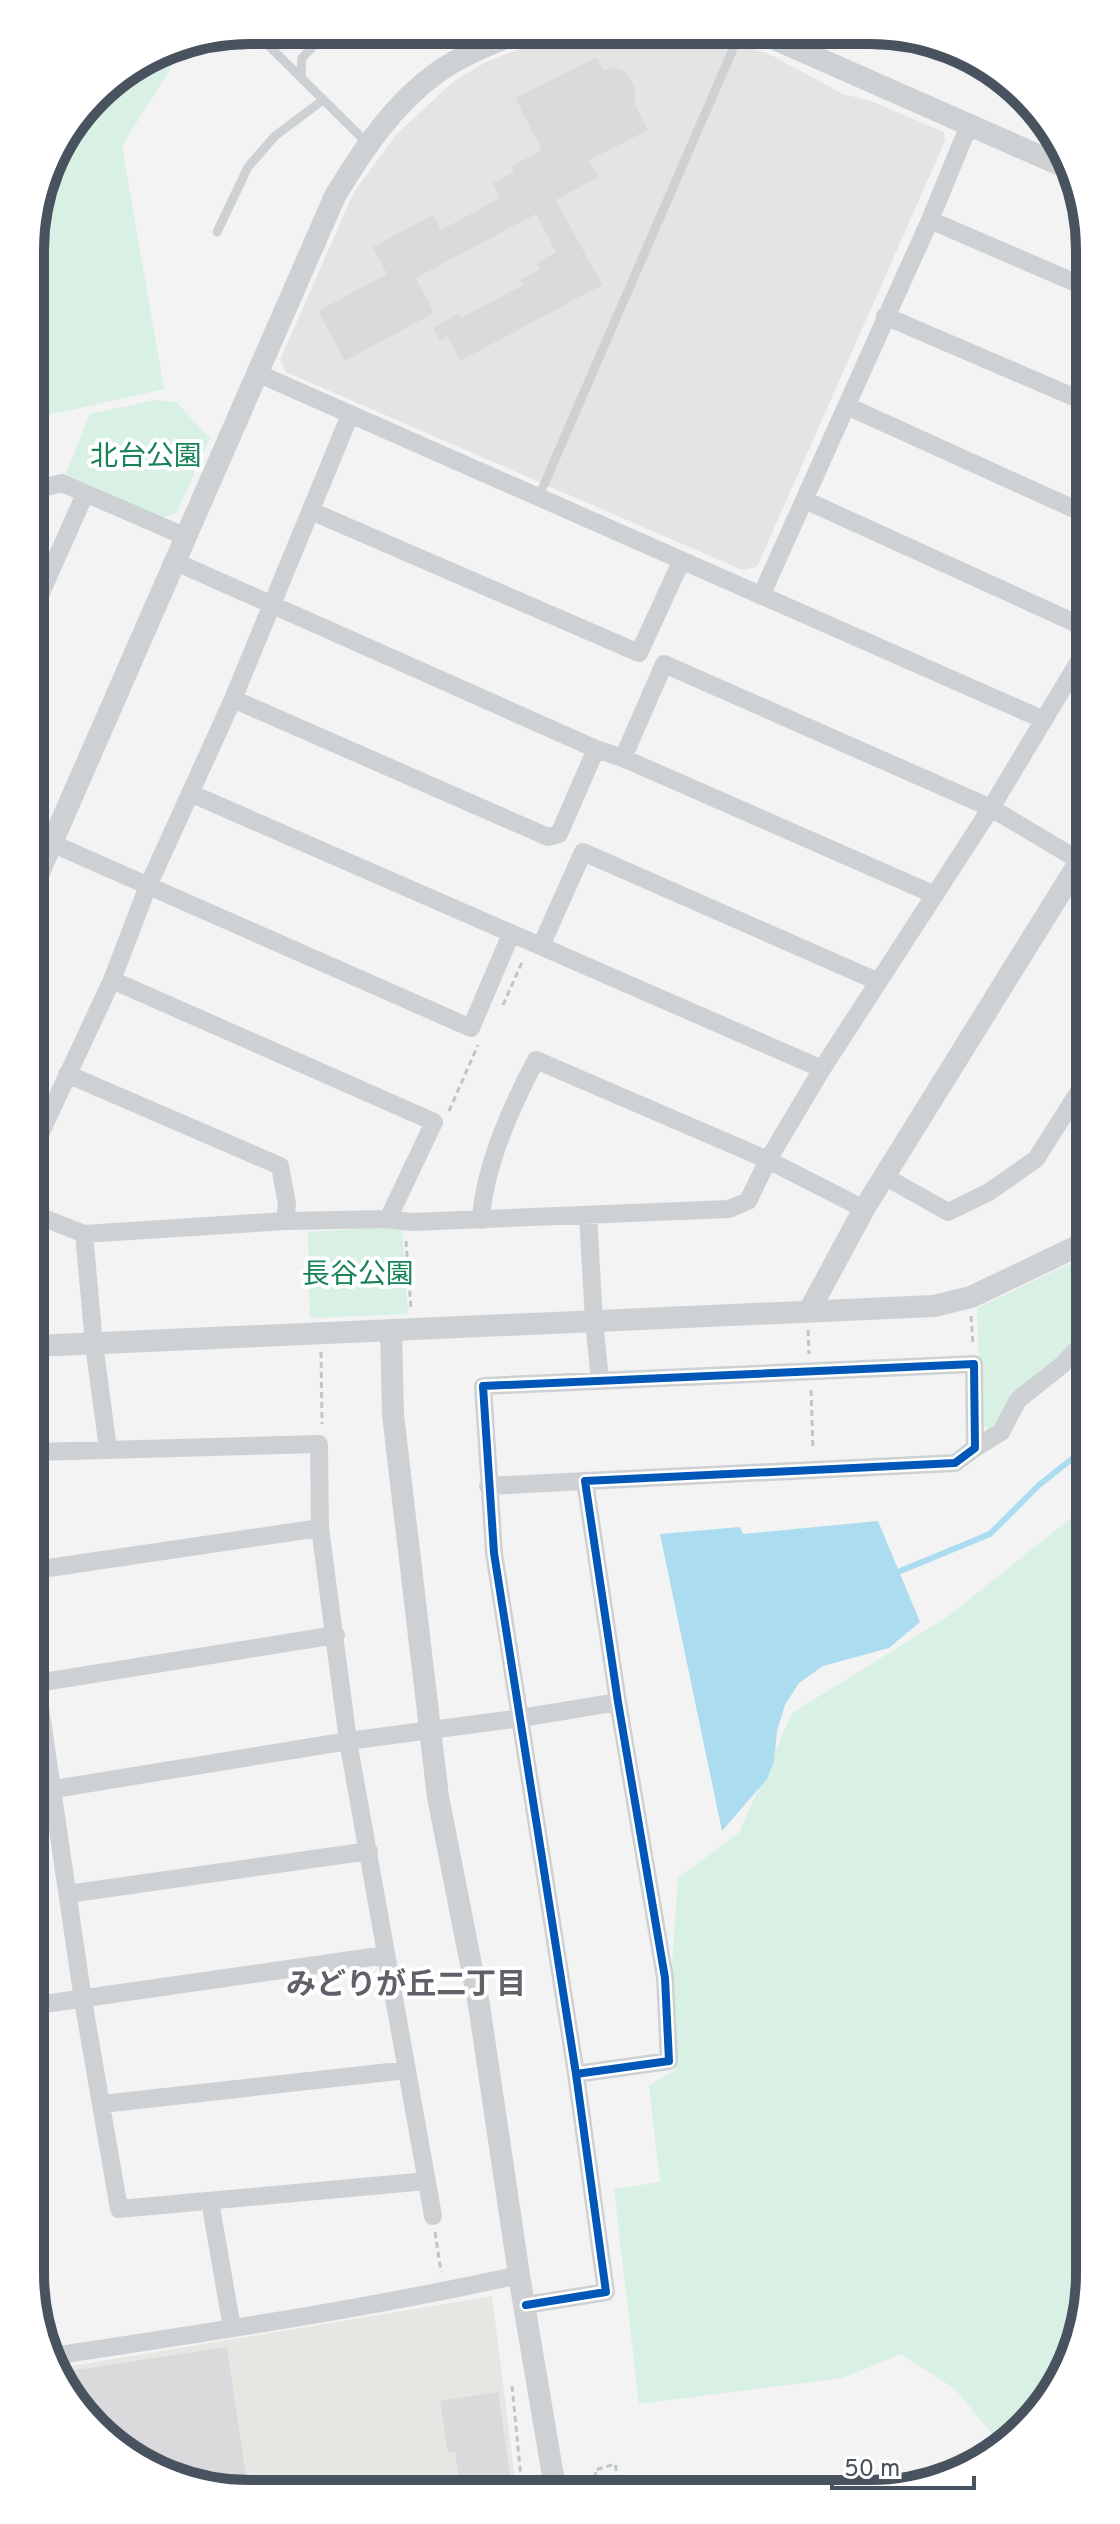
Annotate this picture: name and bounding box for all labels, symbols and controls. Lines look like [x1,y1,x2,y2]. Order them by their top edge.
park label: 北台公園 [90,440,202,476]
park label: 長谷公園 [302,1258,414,1294]
district label: みどりが丘二丁目 [286,1968,526,2005]
scale bar [832,2440,974,2490]
text: 50 m [844,2455,900,2485]

